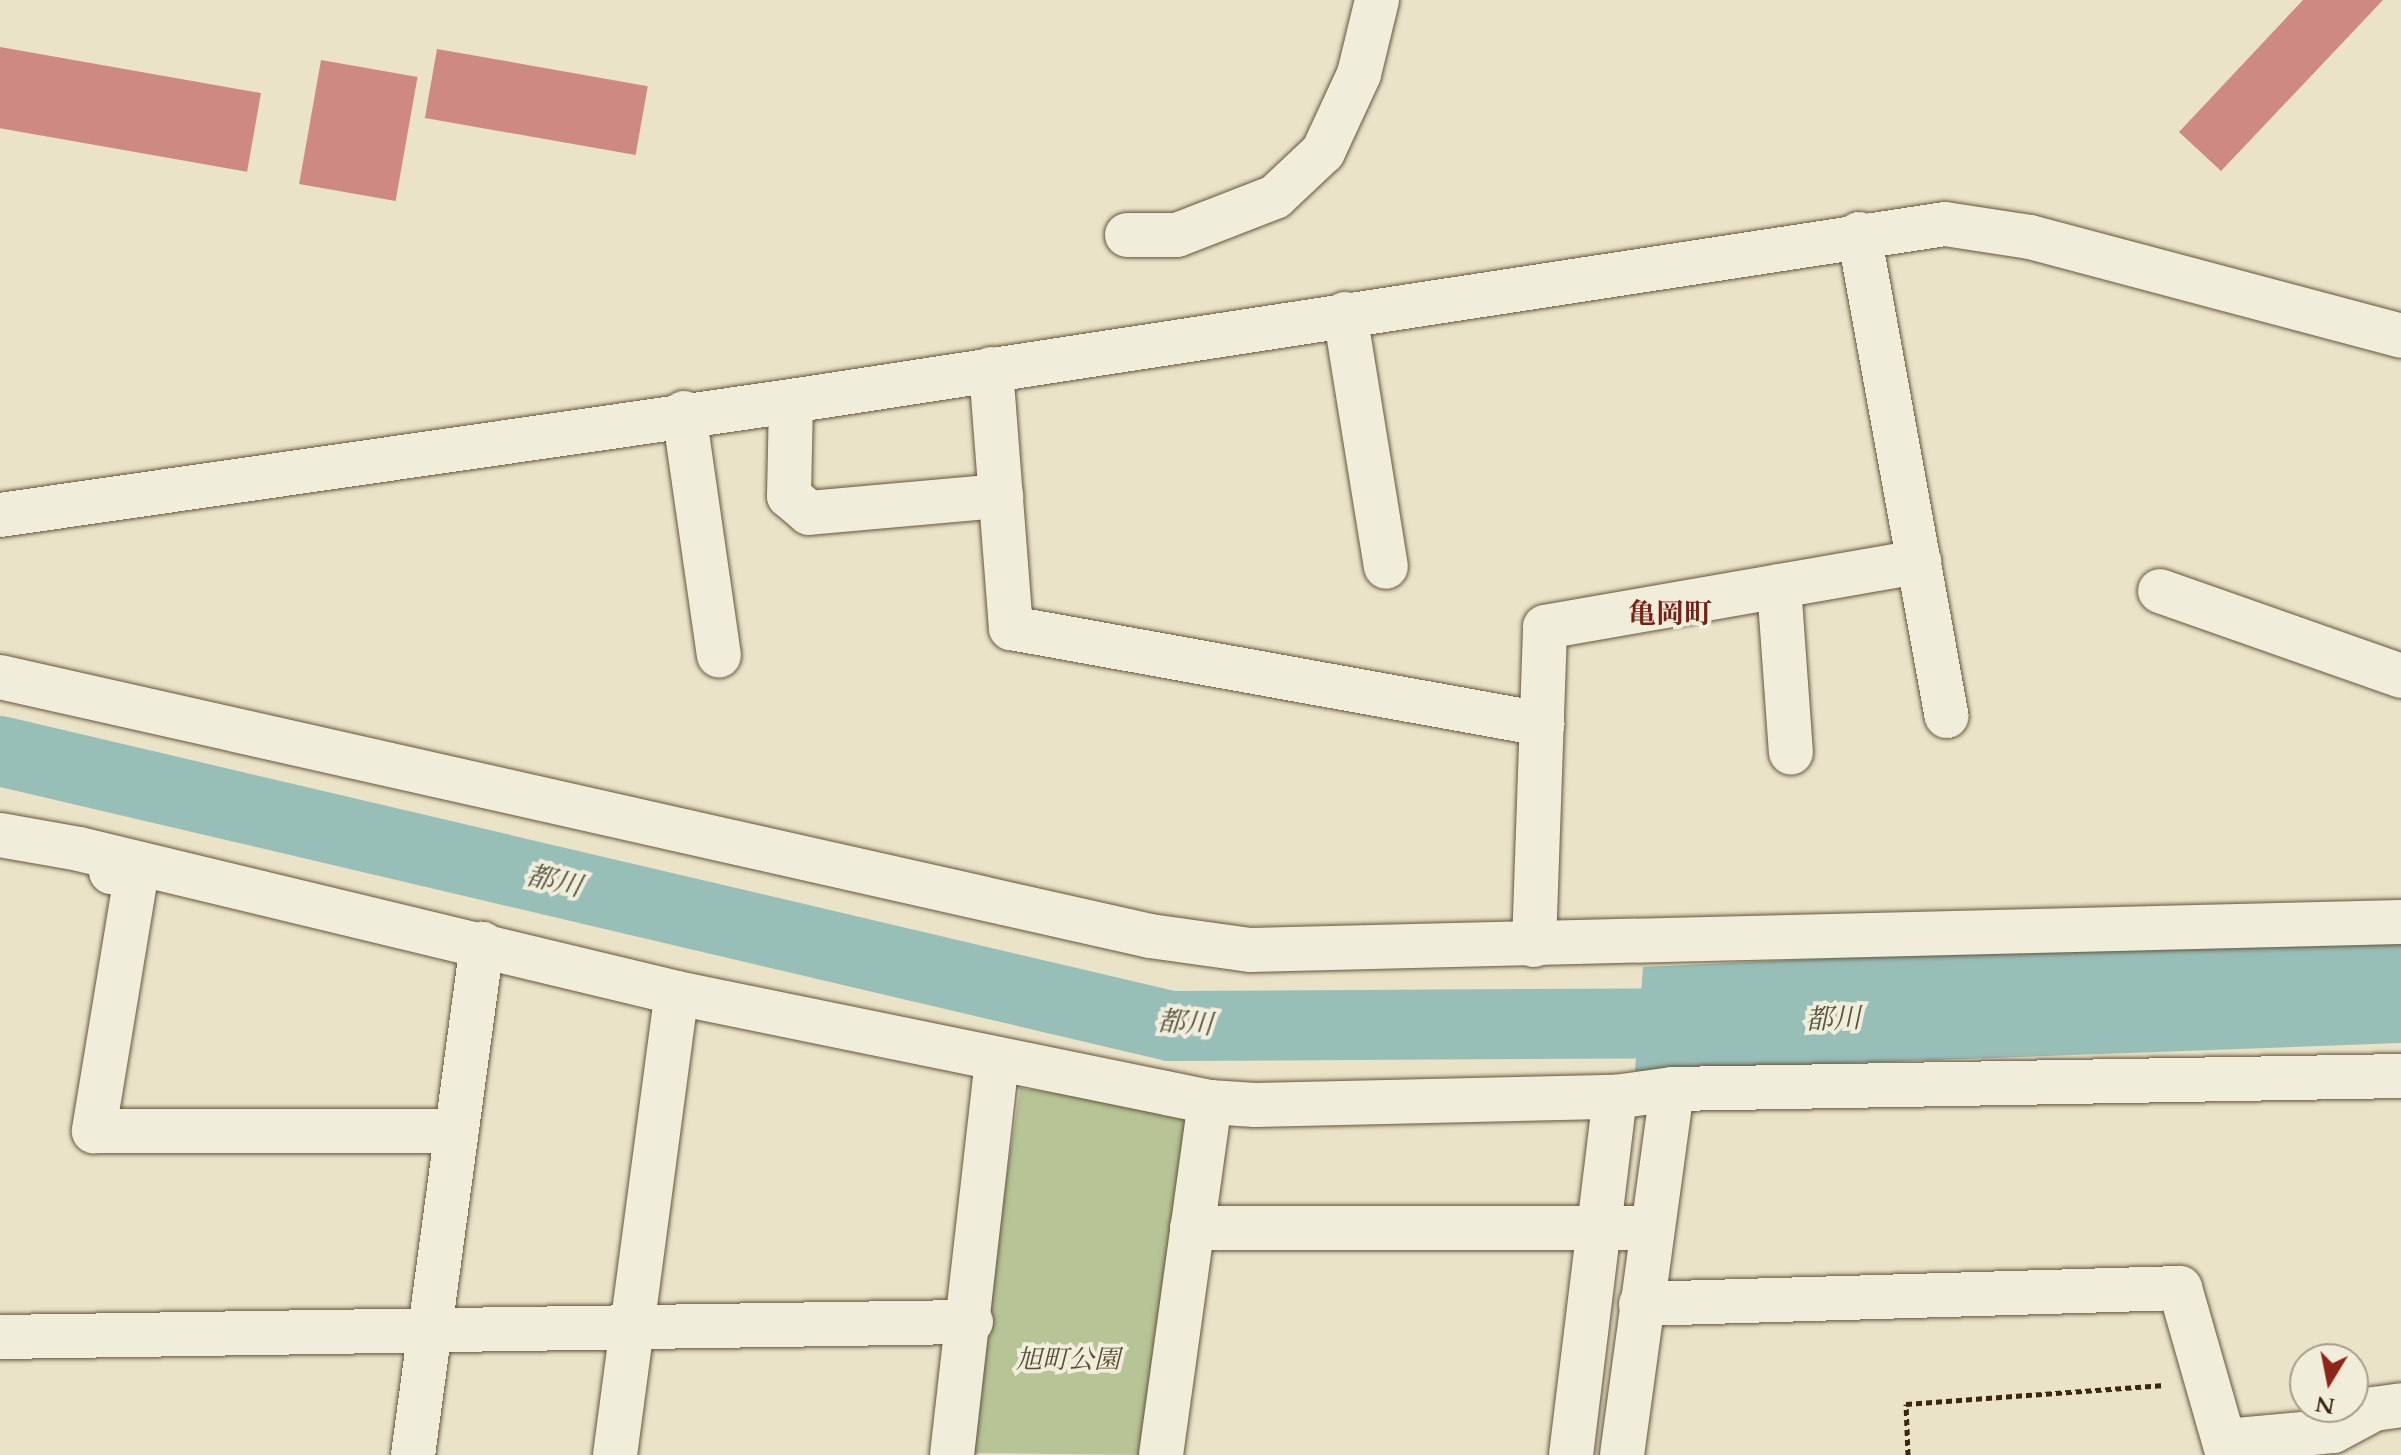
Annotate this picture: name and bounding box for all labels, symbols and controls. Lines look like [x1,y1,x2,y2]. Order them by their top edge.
district label: 亀岡町 [1628,597,1712,631]
water label: 都川 [523,858,585,904]
water label: 都川 [1804,1001,1862,1037]
water label: 都川 [1156,1004,1214,1042]
north arrow [2289,1343,2369,1423]
park label: 旭町公園 [1016,1344,1120,1376]
text: N [2313,1388,2337,1421]

